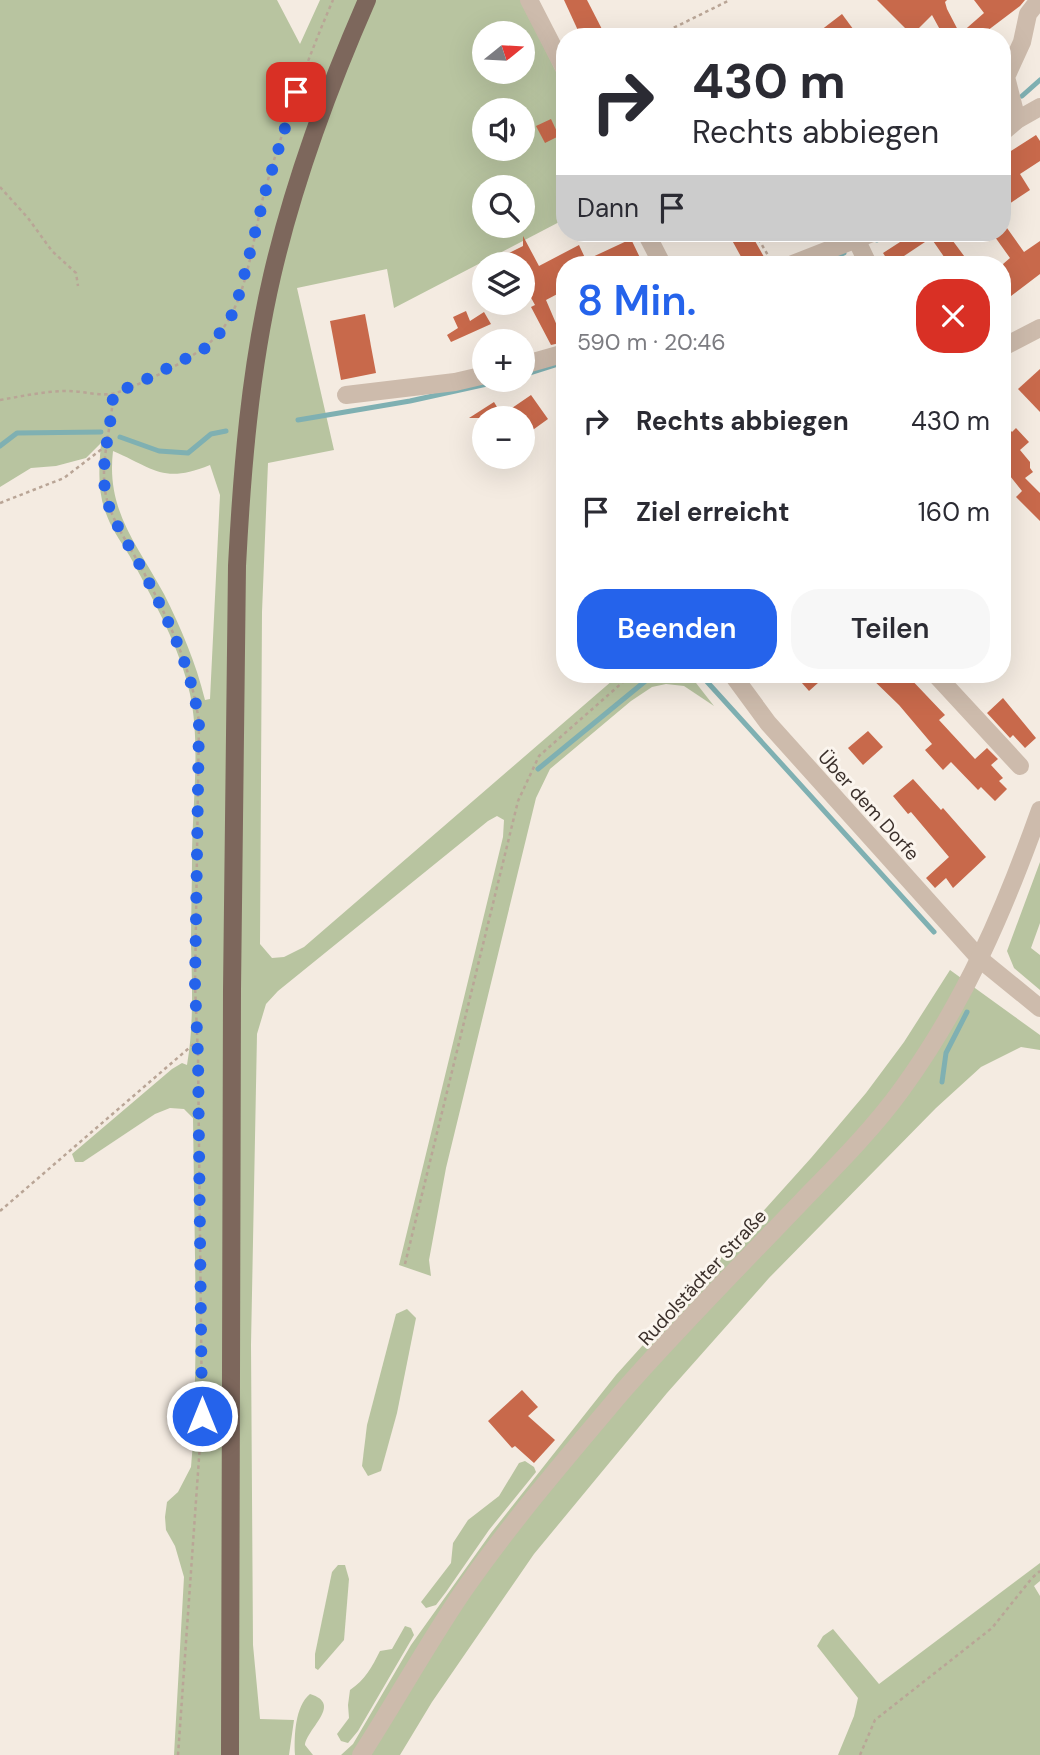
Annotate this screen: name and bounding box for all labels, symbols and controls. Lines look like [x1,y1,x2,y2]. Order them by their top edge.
north arrow [472,21,536,84]
map controls [472,21,535,469]
text: 430 m [692,49,846,113]
icon: right [577,56,668,147]
pin [266,62,326,122]
icon: arrive [277,73,315,111]
button: sound [472,98,535,161]
text: Rechts abbiegen [692,111,939,153]
button: search [472,175,535,238]
icon: arrive [653,189,691,227]
text: Dann [577,191,639,225]
button: layers [472,252,535,315]
text: 8 Min. [577,273,697,328]
button: close [916,279,990,353]
text: 590 m · 20:46 [577,327,726,357]
button: + [472,329,535,392]
icon: right [577,402,615,440]
text: Rechts abbiegen [636,404,849,438]
text: 430 m [911,404,990,438]
button: − [472,406,535,469]
icon: arrive [577,493,615,531]
text: Ziel erreicht [636,495,789,529]
text: 160 m [918,495,990,529]
button: Beenden [577,589,777,669]
button: Teilen [791,589,990,669]
street label: Über dem Dorfe [812,745,925,866]
street label: Rudolstädter Straße [633,1204,772,1351]
position arrow [165,1379,239,1453]

